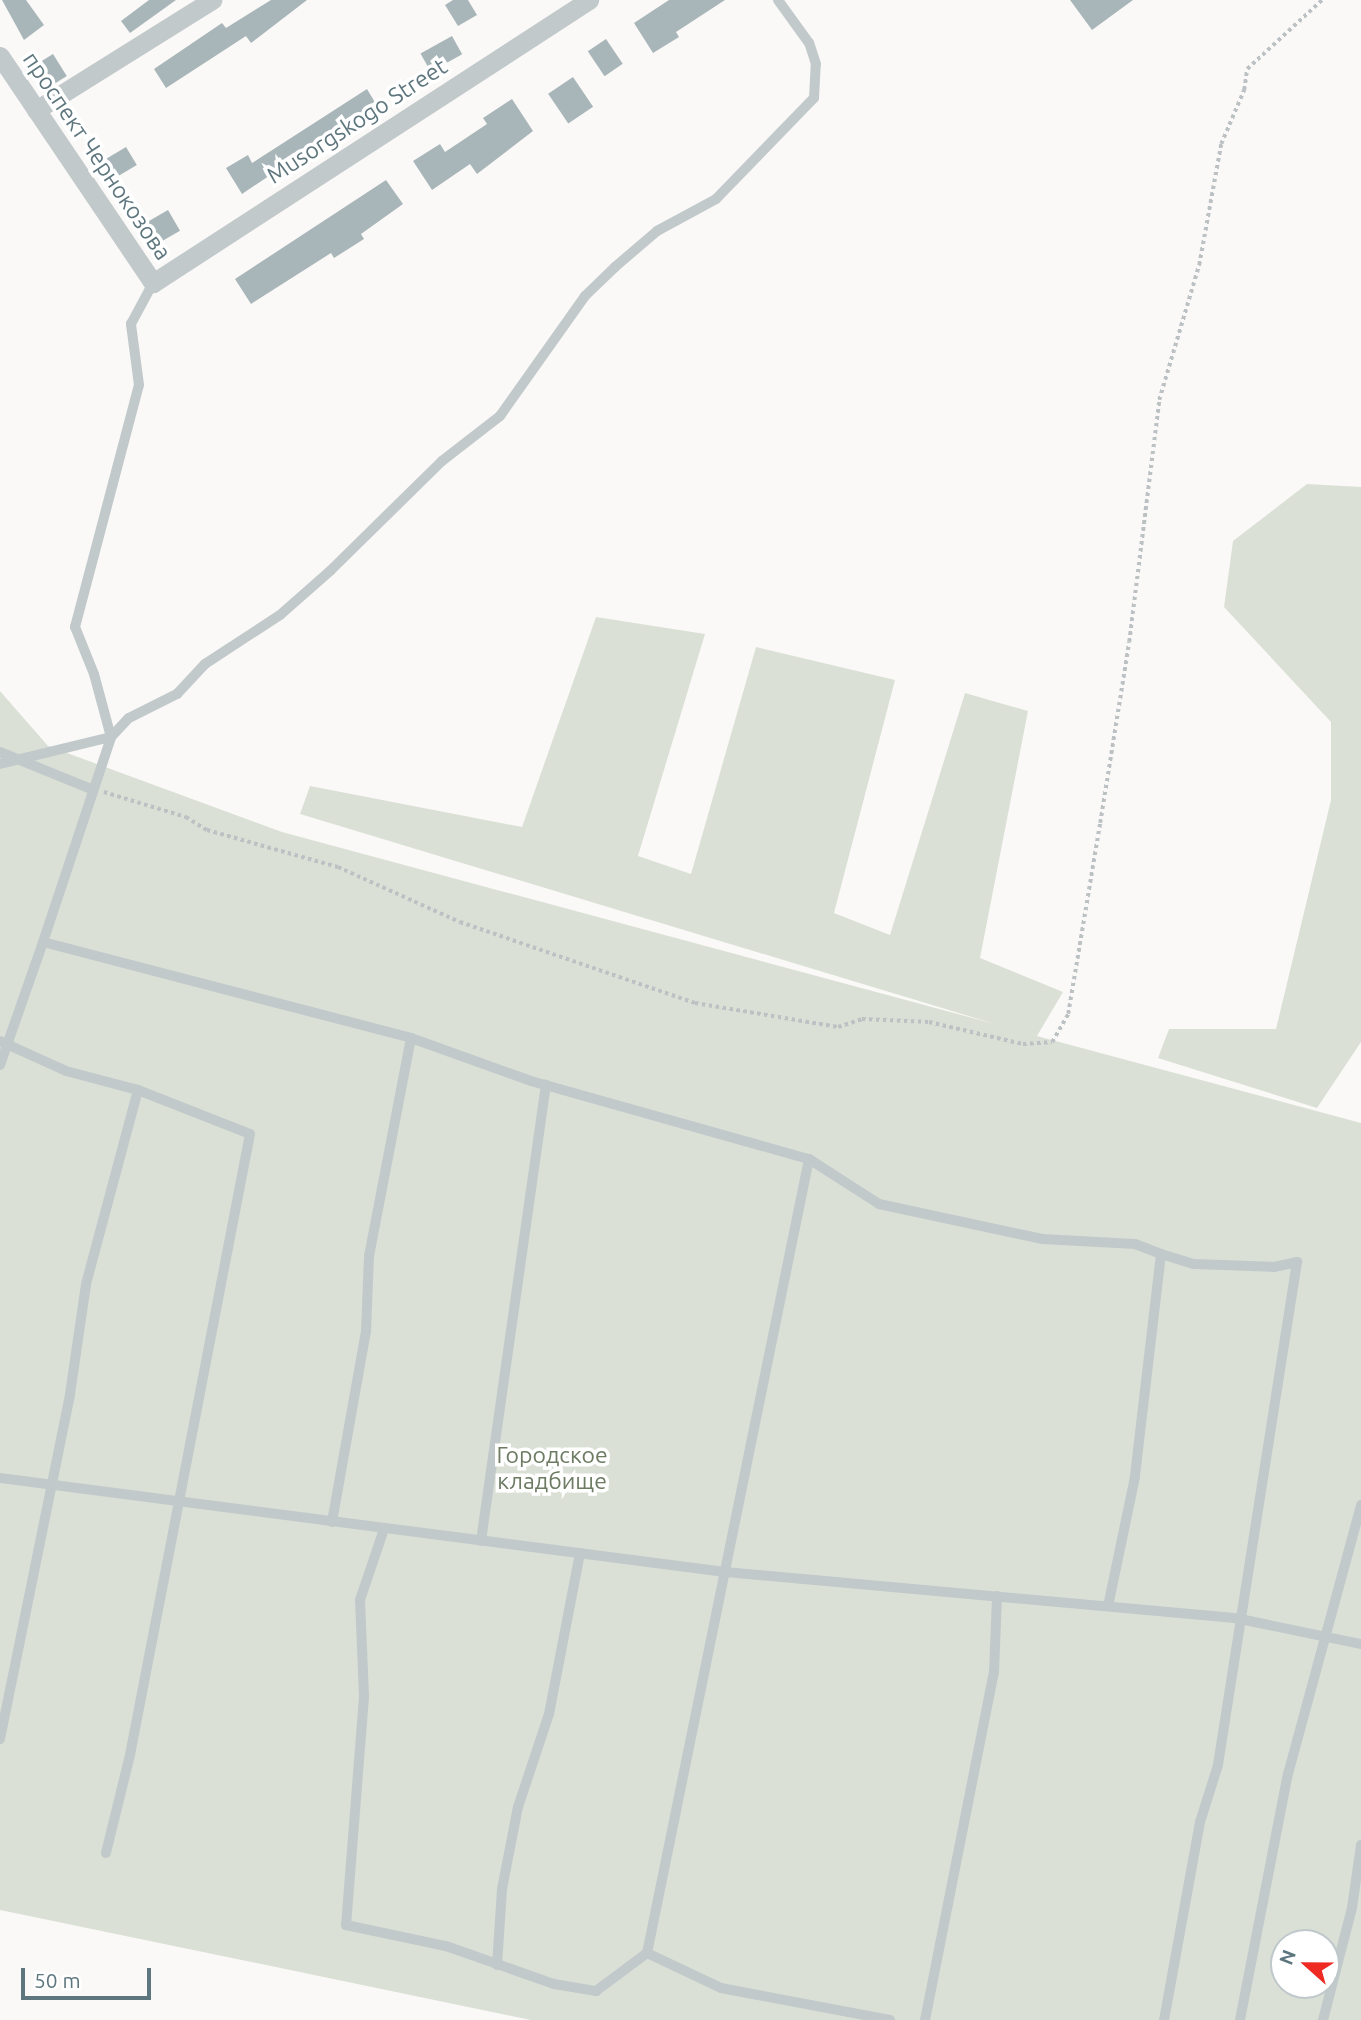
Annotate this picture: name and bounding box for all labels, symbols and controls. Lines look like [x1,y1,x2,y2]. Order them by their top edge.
street label: проспект Чернокозова [17,47,177,265]
street label: Musorgskogo Street [262,52,452,190]
park label: Городское кладбище [496,1441,608,1495]
north arrow [1270,1929,1340,1999]
text: N [1274,1947,1300,1968]
scale bar [24,1954,154,1998]
text: 50 m [34,1968,81,1992]

